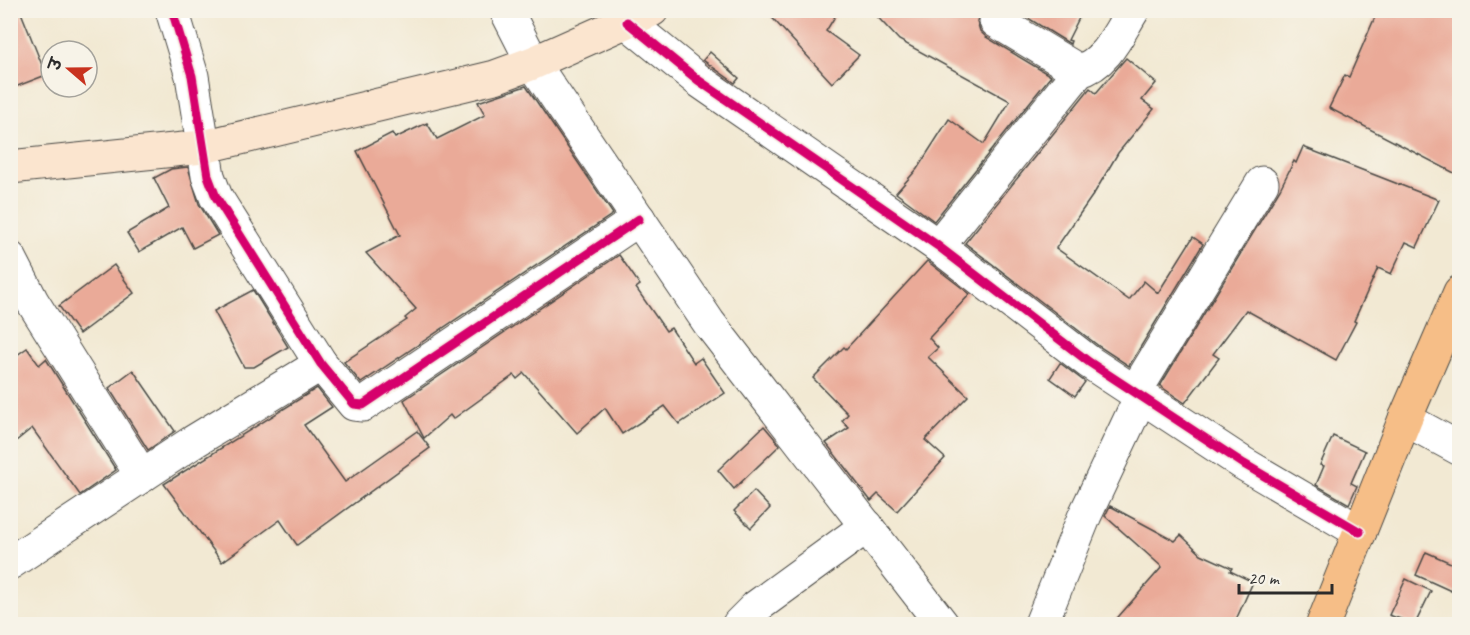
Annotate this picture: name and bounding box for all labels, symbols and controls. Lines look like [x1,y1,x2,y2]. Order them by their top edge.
north arrow [39,39,99,99]
text: उ [44,55,68,75]
scale bar [1239,557,1332,595]
text: 20 m [1248,567,1281,589]

